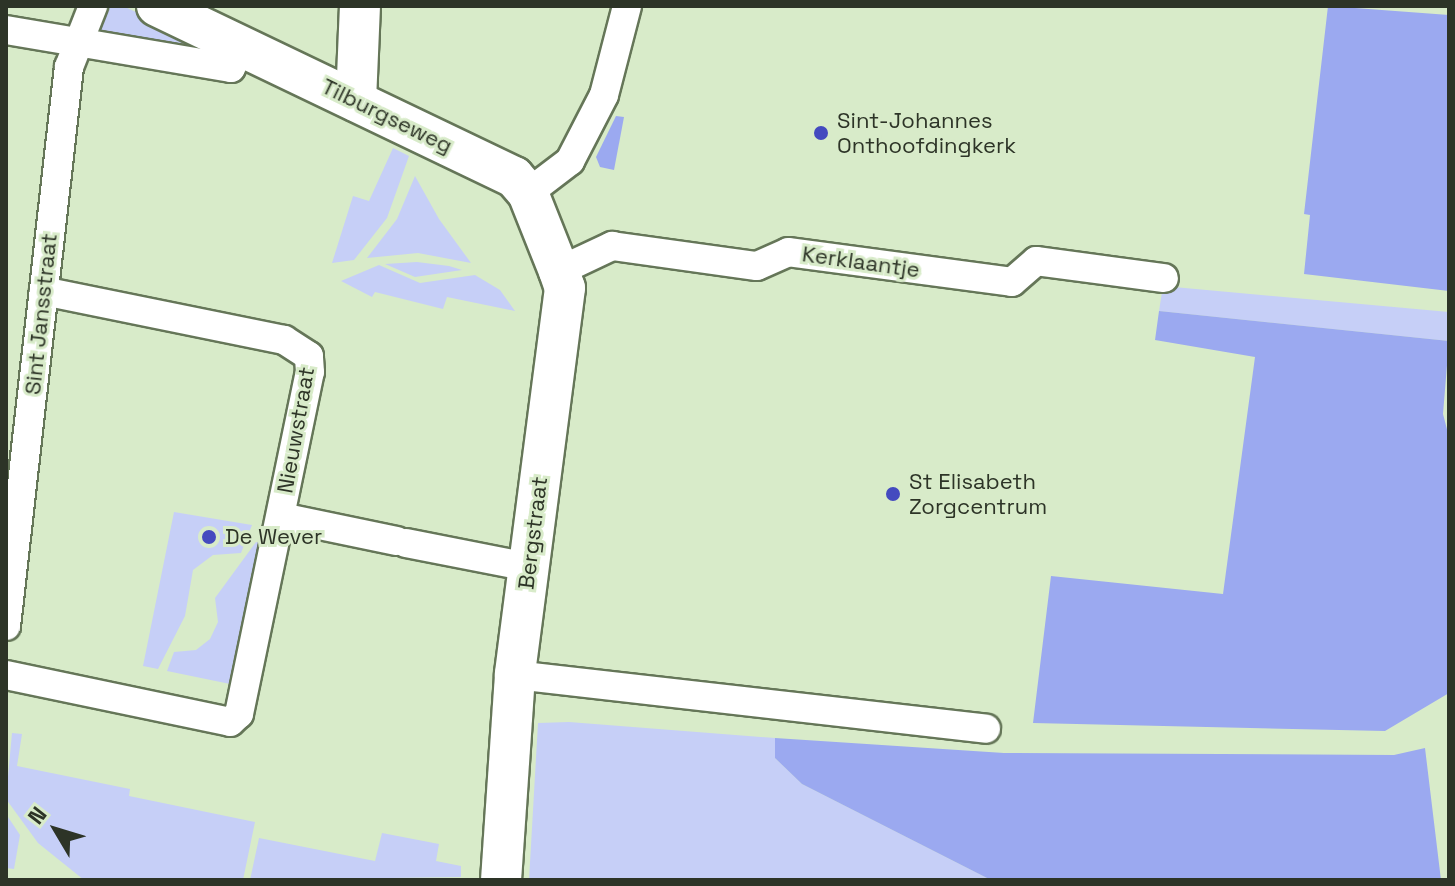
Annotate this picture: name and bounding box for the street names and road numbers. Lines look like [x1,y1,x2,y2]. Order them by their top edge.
street label: Tilburgseweg [317,73,457,159]
street label: Sint Jansstraat [19,232,63,396]
street label: Kerklaantje [800,241,922,283]
street label: Nieuwstraat [272,365,320,495]
street label: Bergstraat [513,475,553,591]

